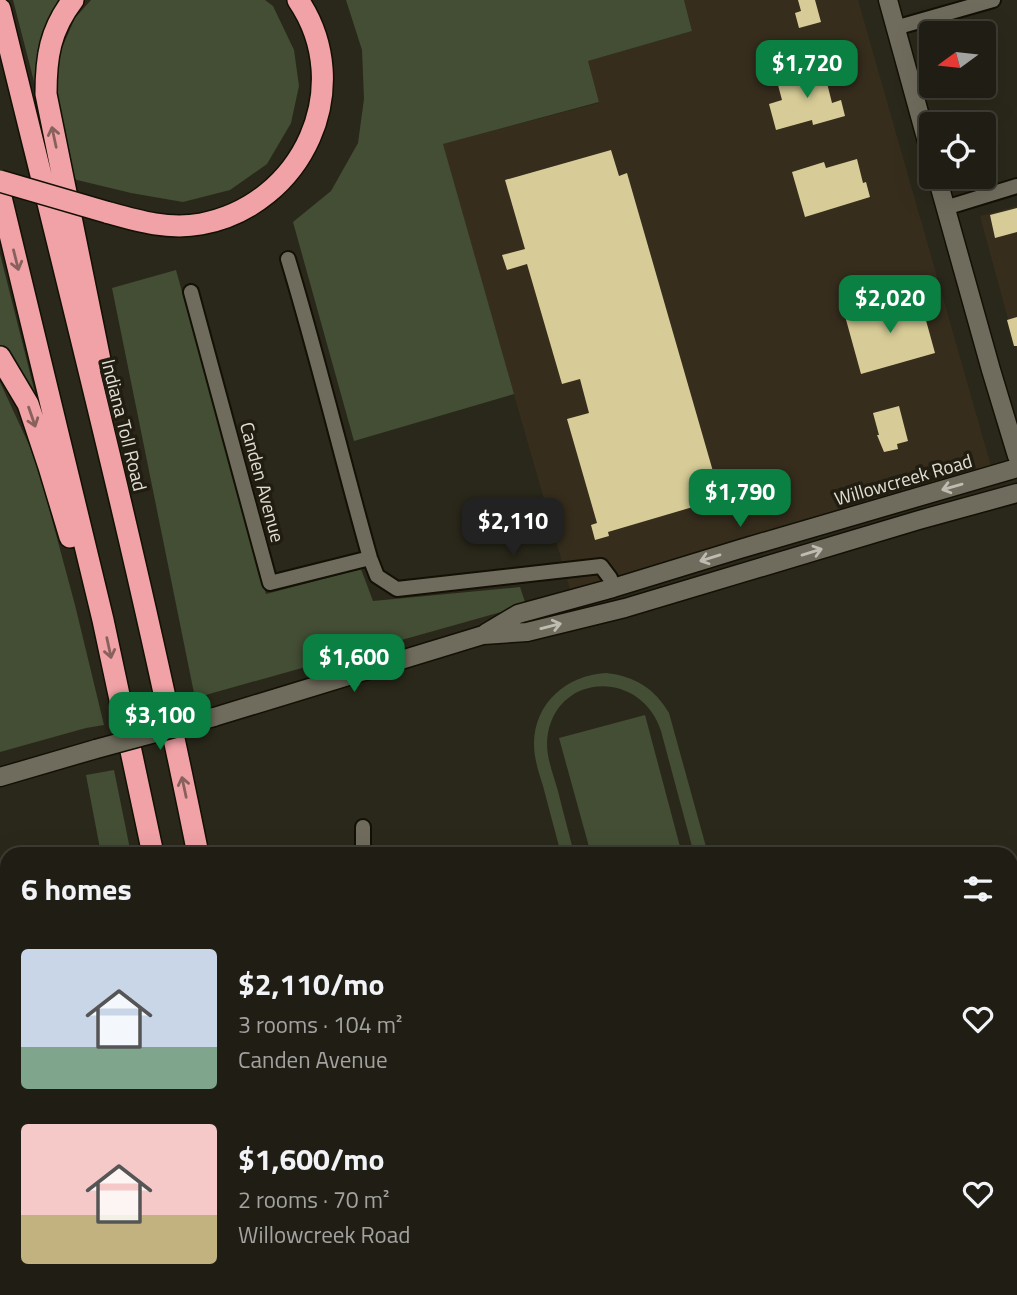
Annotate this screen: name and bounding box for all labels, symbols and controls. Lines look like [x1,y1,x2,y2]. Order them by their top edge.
north arrow [919,21,996,98]
map controls [919,21,996,189]
pin: $1,720 [750,41,864,100]
text: $1,720 [772,45,842,80]
button: locate [919,112,996,189]
one-way arrow [47,126,61,149]
one-way arrow [10,248,23,271]
pin: $2,020 [833,276,947,335]
text: $2,020 [855,280,925,315]
street label: Indiana Toll Road [95,356,155,494]
one-way arrow [26,406,39,428]
street label: Canden Avenue [233,419,293,545]
street label: Willowcreek Road [831,445,975,513]
pin: $1,790 [683,470,797,529]
text: $1,790 [705,474,775,509]
one-way arrow [941,481,963,494]
pin: $2,110 [456,498,570,558]
text: $2,110 [478,503,548,538]
one-way arrow [800,544,822,557]
one-way arrow [699,553,721,566]
one-way arrow [539,619,562,632]
pin: $1,600 [297,634,411,694]
one-way arrow [103,636,116,659]
text: $1,600 [319,639,389,674]
pin: $3,100 [103,692,217,752]
text: $3,100 [125,697,195,732]
one-way arrow [177,776,191,799]
text: 6 homes [21,866,132,912]
icon: filters [959,870,997,908]
text: $2,110/mo [238,961,384,1007]
icon: home [77,977,161,1061]
icon: heart [959,1000,997,1038]
text: 3 rooms · 104 m² [238,1007,402,1042]
text: Canden Avenue [238,1042,388,1077]
text: $1,600/mo [238,1136,384,1182]
icon: home [77,1152,161,1236]
icon: heart [959,1175,997,1213]
text: 2 rooms · 70 m² [238,1182,389,1217]
text: Willowcreek Road [238,1217,410,1252]

